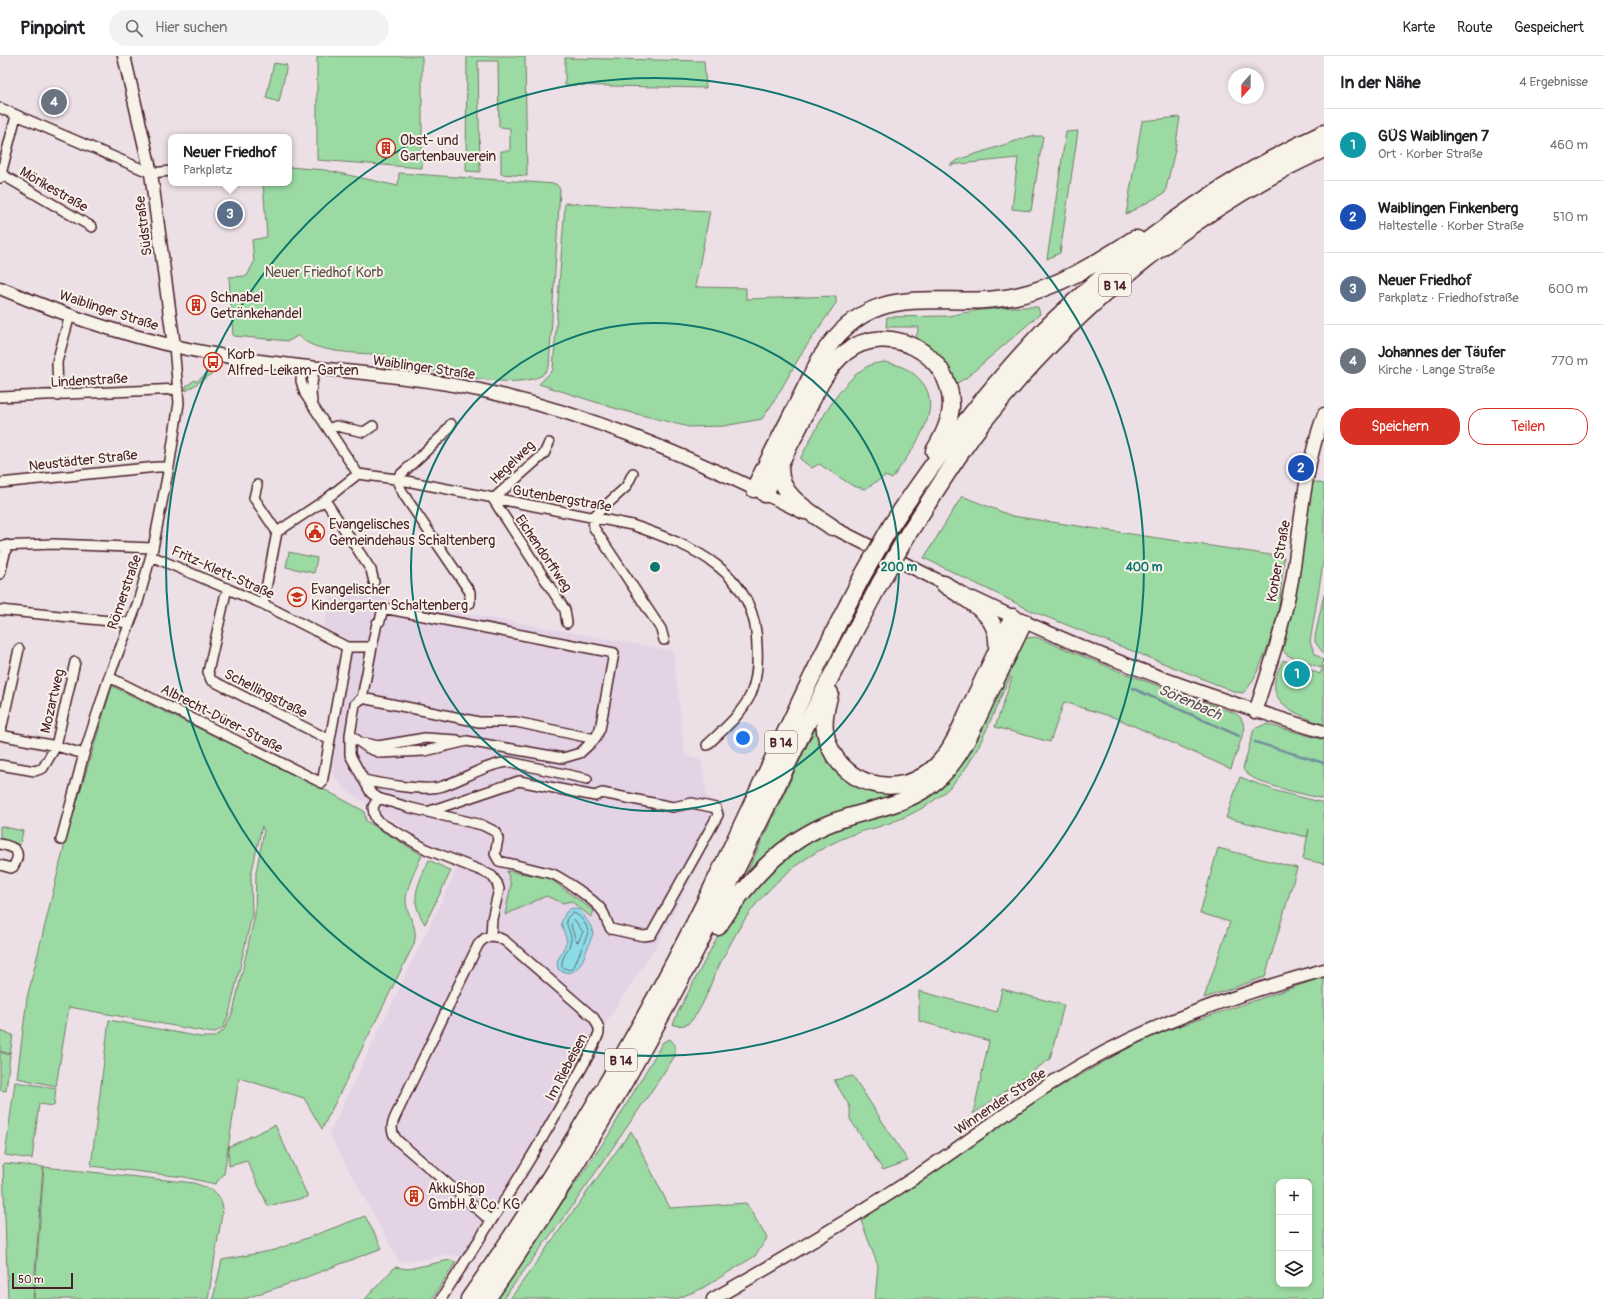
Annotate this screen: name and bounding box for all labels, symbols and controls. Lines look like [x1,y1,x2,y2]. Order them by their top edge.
search box [109,10,389,46]
text: Pinpoint [20,16,85,40]
icon: search [123,17,145,39]
text: Hier suchen [155,18,227,37]
text: Karte [1403,19,1435,36]
text: Route [1457,19,1492,36]
text: Gespeichert [1514,19,1584,36]
north arrow [1228,68,1264,104]
text: In der Nähe [1340,72,1421,93]
text: 4 Ergebnisse [1519,74,1588,90]
pin: 4 [41,87,67,117]
text: GÜS Waiblingen 7 [1378,127,1489,146]
place label: Obst- und Gartenbauverein [400,132,496,165]
popup [168,134,292,186]
building icon: Obst- und Gartenbauverein [375,137,397,159]
text: 1 [1350,137,1356,153]
text: 460 m [1550,137,1588,153]
text: Neuer Friedhof [183,143,277,162]
text: Ort · Korber Straße [1378,146,1483,162]
text: Parkplatz [183,162,233,178]
street label: Mörikestraße [17,163,91,216]
street label: Südstraße [131,195,156,257]
pin: 3 [217,199,243,229]
text: Waiblingen Finkenberg [1378,199,1518,218]
text: 2 [1349,209,1357,225]
text: 510 m [1553,209,1588,225]
text: Haltestelle · Korber Straße [1378,218,1524,234]
park label: Neuer Friedhof Korb [265,264,383,281]
text: Neuer Friedhof [1378,271,1472,290]
road number: B 14 [1099,274,1131,296]
text: 3 [1349,281,1357,297]
text: 600 m [1548,281,1588,297]
street label: Waiblinger Straße [57,286,161,335]
place label: Schnabel Getränkehandel [210,289,302,322]
text: Parkplatz · Friedhofstraße [1378,290,1519,306]
building icon: Schnabel Getränkehandel [185,294,207,316]
text: Johannes der Täufer [1378,343,1506,362]
place label: Korb Alfred-Leikam-Garten [227,346,359,379]
bus stop icon: Korb Alfred-Leikam-Garten [202,351,224,373]
street label: Waiblinger Straße [372,352,476,383]
text: 4 [1349,353,1357,369]
text: 770 m [1551,353,1588,369]
text: Kirche · Lange Straße [1378,362,1495,378]
street label: Lindenstraße [50,370,128,391]
button: Speichern [1340,408,1460,445]
button: Teilen [1468,408,1588,445]
street label: Hegelweg [486,437,538,488]
street label: Neustädter Straße [28,446,138,475]
pin: 2 [1288,453,1314,483]
street label: Gutenbergstraße [511,481,613,516]
street label: Eichendorffweg [511,511,576,595]
place label: Evangelisches Gemeindehaus Schaltenberg [329,516,495,549]
street label: Korber Straße [1263,519,1294,603]
public building icon: Evangelisches Gemeindehaus Schaltenberg [304,521,326,543]
street label: Fritz-Klett-Straße [169,542,277,603]
street label: Römerstraße [104,552,145,632]
centre of rings [648,560,662,574]
text: 200 m [881,560,918,575]
text: 400 m [1125,560,1163,575]
place label: Evangelischer Kindergarten Schaltenberg [311,581,468,614]
school or university icon: Evangelischer Kindergarten Schaltenberg [286,586,308,608]
pin: 1 [1284,659,1310,689]
street label: Schellingstraße [222,665,310,722]
street label: Mozartweg [37,667,68,735]
street label: Albrecht-Dürer-Straße [158,680,286,757]
water label: Sörenbach [1156,680,1225,725]
your location [733,728,753,748]
road number: B 14 [765,731,797,753]
street label: Im Riebeisen [542,1031,591,1104]
road number: B 14 [605,1049,637,1071]
street label: Winnender Straße [951,1065,1049,1138]
map controls [1276,1179,1312,1287]
button: + [1276,1179,1312,1215]
place label: AkkuShop GmbH & Co. KG [428,1180,520,1213]
building icon: AkkuShop GmbH & Co. KG [403,1185,425,1207]
button: − [1276,1215,1312,1251]
button: layers [1276,1251,1312,1287]
scale bar [12,1271,73,1290]
text: 50 m [18,1273,44,1286]

